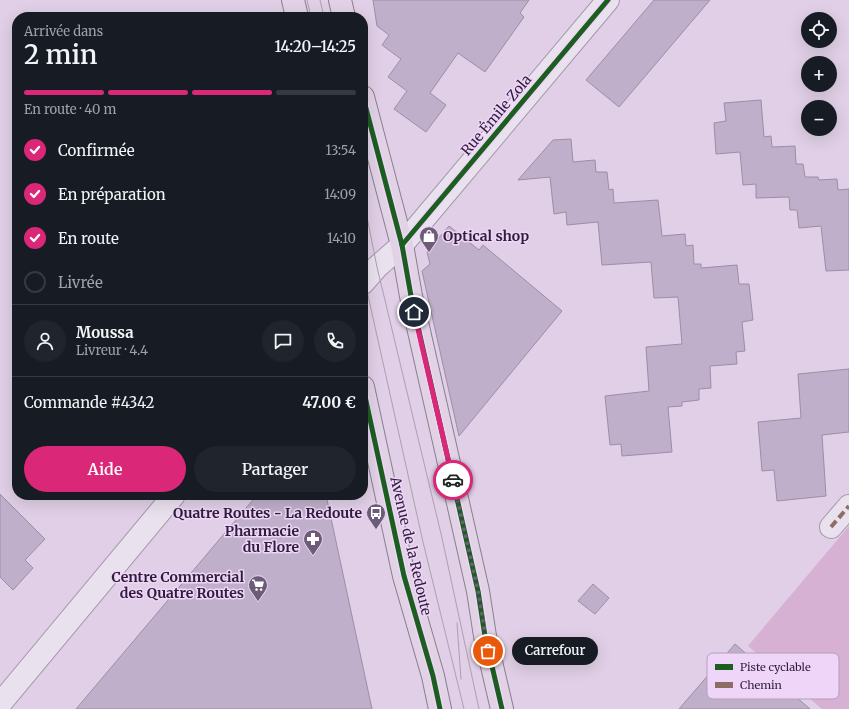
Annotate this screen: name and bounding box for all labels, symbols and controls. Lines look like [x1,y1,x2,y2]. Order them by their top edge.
map controls [801,12,837,136]
button: locate [801,12,837,48]
text: Arrivée dans [24,23,103,40]
text: 14:20–14:25 [275,37,356,56]
text: 2 min [24,38,97,71]
button: + [801,56,837,92]
street label: Rue Émile Zola [457,71,535,159]
button: − [801,100,837,136]
text: En route · 40 m [24,101,117,118]
icon: check [24,139,46,161]
text: Confirmée [58,141,135,160]
text: 13:54 [325,142,356,159]
icon: check [24,183,46,205]
text: En préparation [58,185,166,204]
text: 14:09 [324,186,356,203]
shop icon: Optical shop [418,225,440,253]
icon: check [24,227,46,249]
place label: Optical shop [443,227,529,245]
text: En route [58,229,119,248]
text: 14:10 [327,230,356,247]
text: Livrée [58,273,103,292]
pin [397,295,431,329]
icon: home [403,301,425,323]
button: person [24,320,66,362]
button: chat [262,320,304,362]
button: phone [314,320,356,362]
text: Moussa [76,323,134,342]
text: Livreur · 4.4 [76,342,148,359]
text: Commande #4342 [24,393,154,412]
text: 47.00 € [302,393,356,412]
button: Aide [24,446,186,492]
button: Partager [194,446,356,492]
courier [433,460,473,500]
icon: car [442,469,464,491]
street label: Avenue de la Redoute [386,474,436,617]
bus stop icon: Quatre Routes - La Redoute [365,502,387,530]
place label: Quatre Routes - La Redoute [173,504,362,522]
place label: Pharmacie du Flore [225,522,299,556]
pharmacy icon: Pharmacie du Flore [302,528,324,556]
place label: Centre Commercial des Quatre Routes [112,568,244,602]
supermarket icon: Centre Commercial des Quatre Routes [247,574,269,602]
pin [471,634,505,668]
callout: Carrefour [512,637,598,665]
icon: bag [477,640,499,662]
text: Carrefour [525,642,585,659]
legend [707,653,839,699]
text: Piste cyclable [740,660,811,674]
text: Chemin [740,678,783,692]

